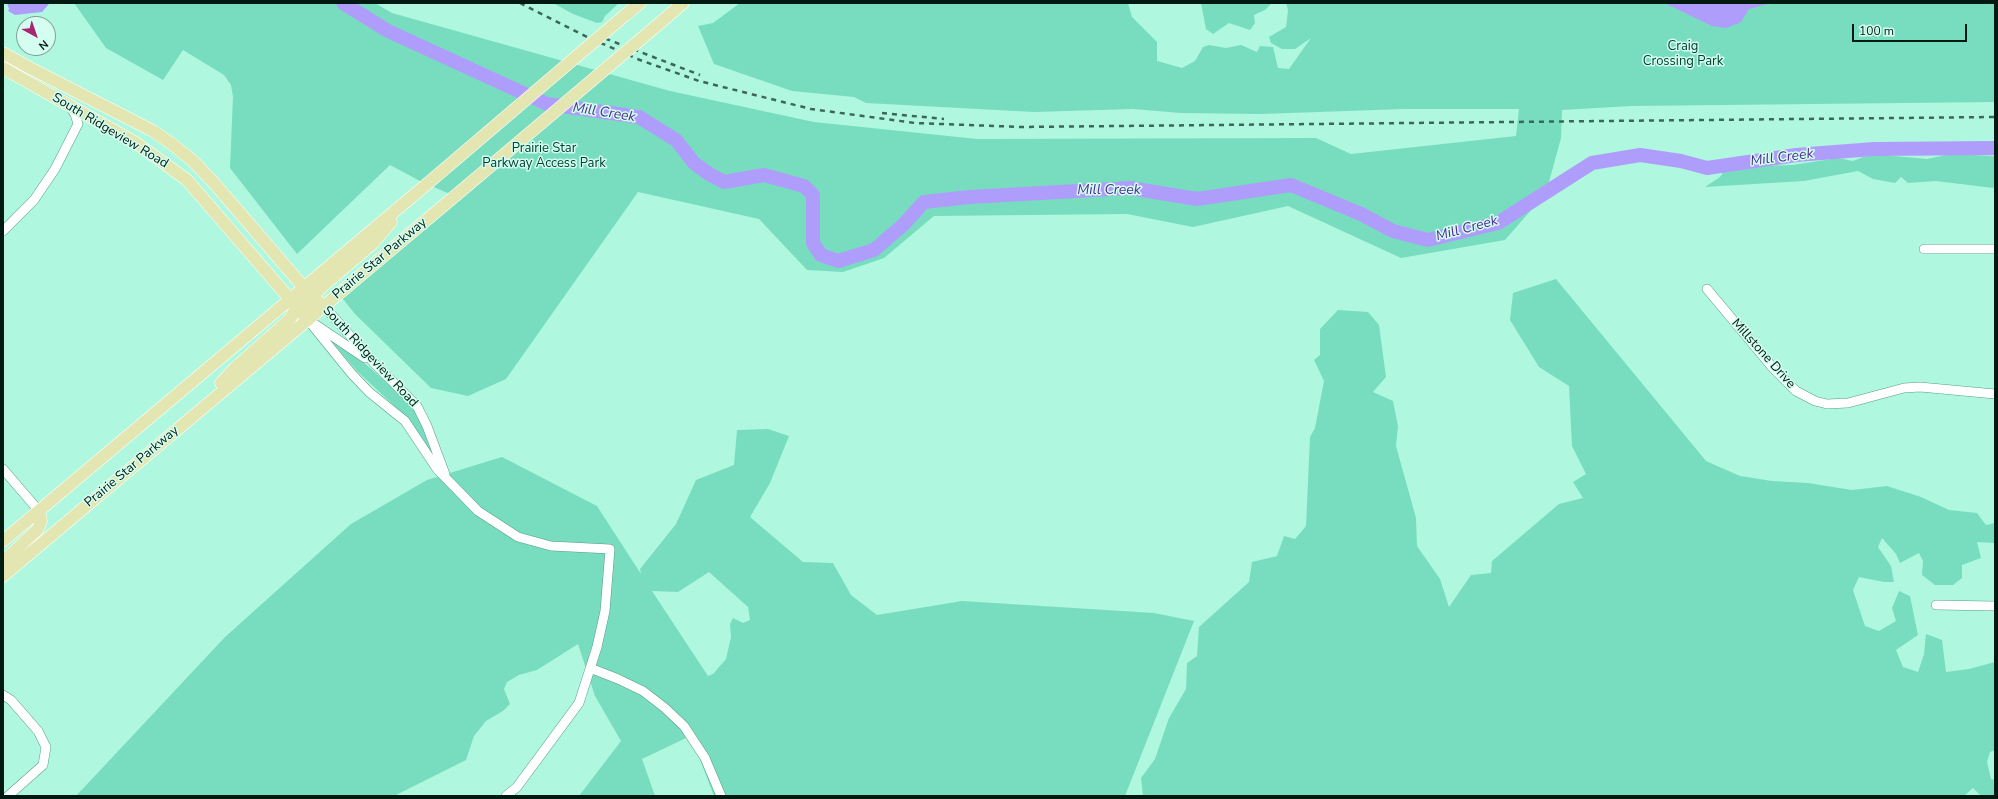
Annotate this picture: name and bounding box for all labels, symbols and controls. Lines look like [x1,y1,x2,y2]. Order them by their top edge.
north arrow [16,16,56,56]
scale bar [1854,16,1969,42]
text: 100 m [1859,23,1894,39]
text: N [35,36,51,53]
park label: Craig Crossing Park [1643,39,1723,70]
street label: South Ridgeview Road [49,90,171,172]
water label: Mill Creek [571,100,637,126]
park label: Prairie Star Parkway Access Park [482,141,606,172]
water label: Mill Creek [1750,146,1814,170]
water label: Mill Creek [1077,183,1141,199]
water label: Mill Creek [1434,213,1500,245]
street label: Prairie Star Parkway [330,215,430,303]
street label: South Ridgeview Road [319,303,421,411]
street label: Millstone Drive [1728,316,1798,392]
street label: Prairie Star Parkway [82,423,182,511]

